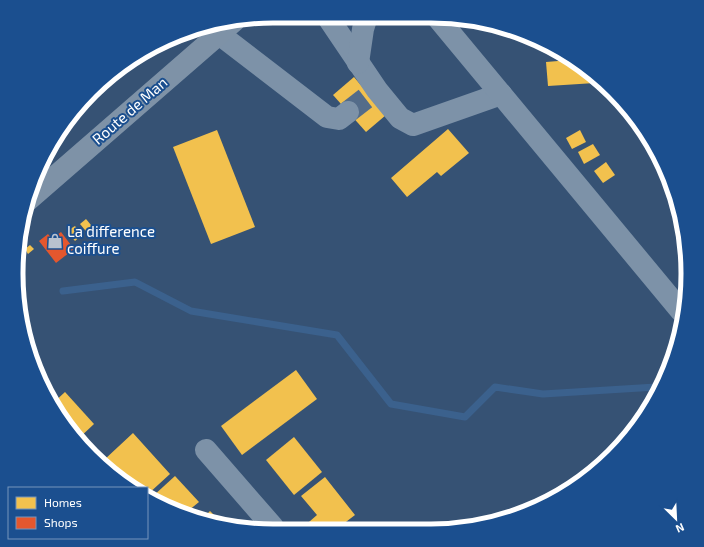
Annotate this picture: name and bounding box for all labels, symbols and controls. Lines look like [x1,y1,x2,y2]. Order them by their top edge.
street label: Route de Man [88,73,171,148]
place label: La difference coiffure [67,222,155,257]
shop icon: La difference coiffure [46,232,64,250]
legend [8,487,148,539]
text: Homes [44,495,82,509]
north arrow [656,499,696,539]
text: Shops [44,515,78,529]
text: N [674,521,687,536]

